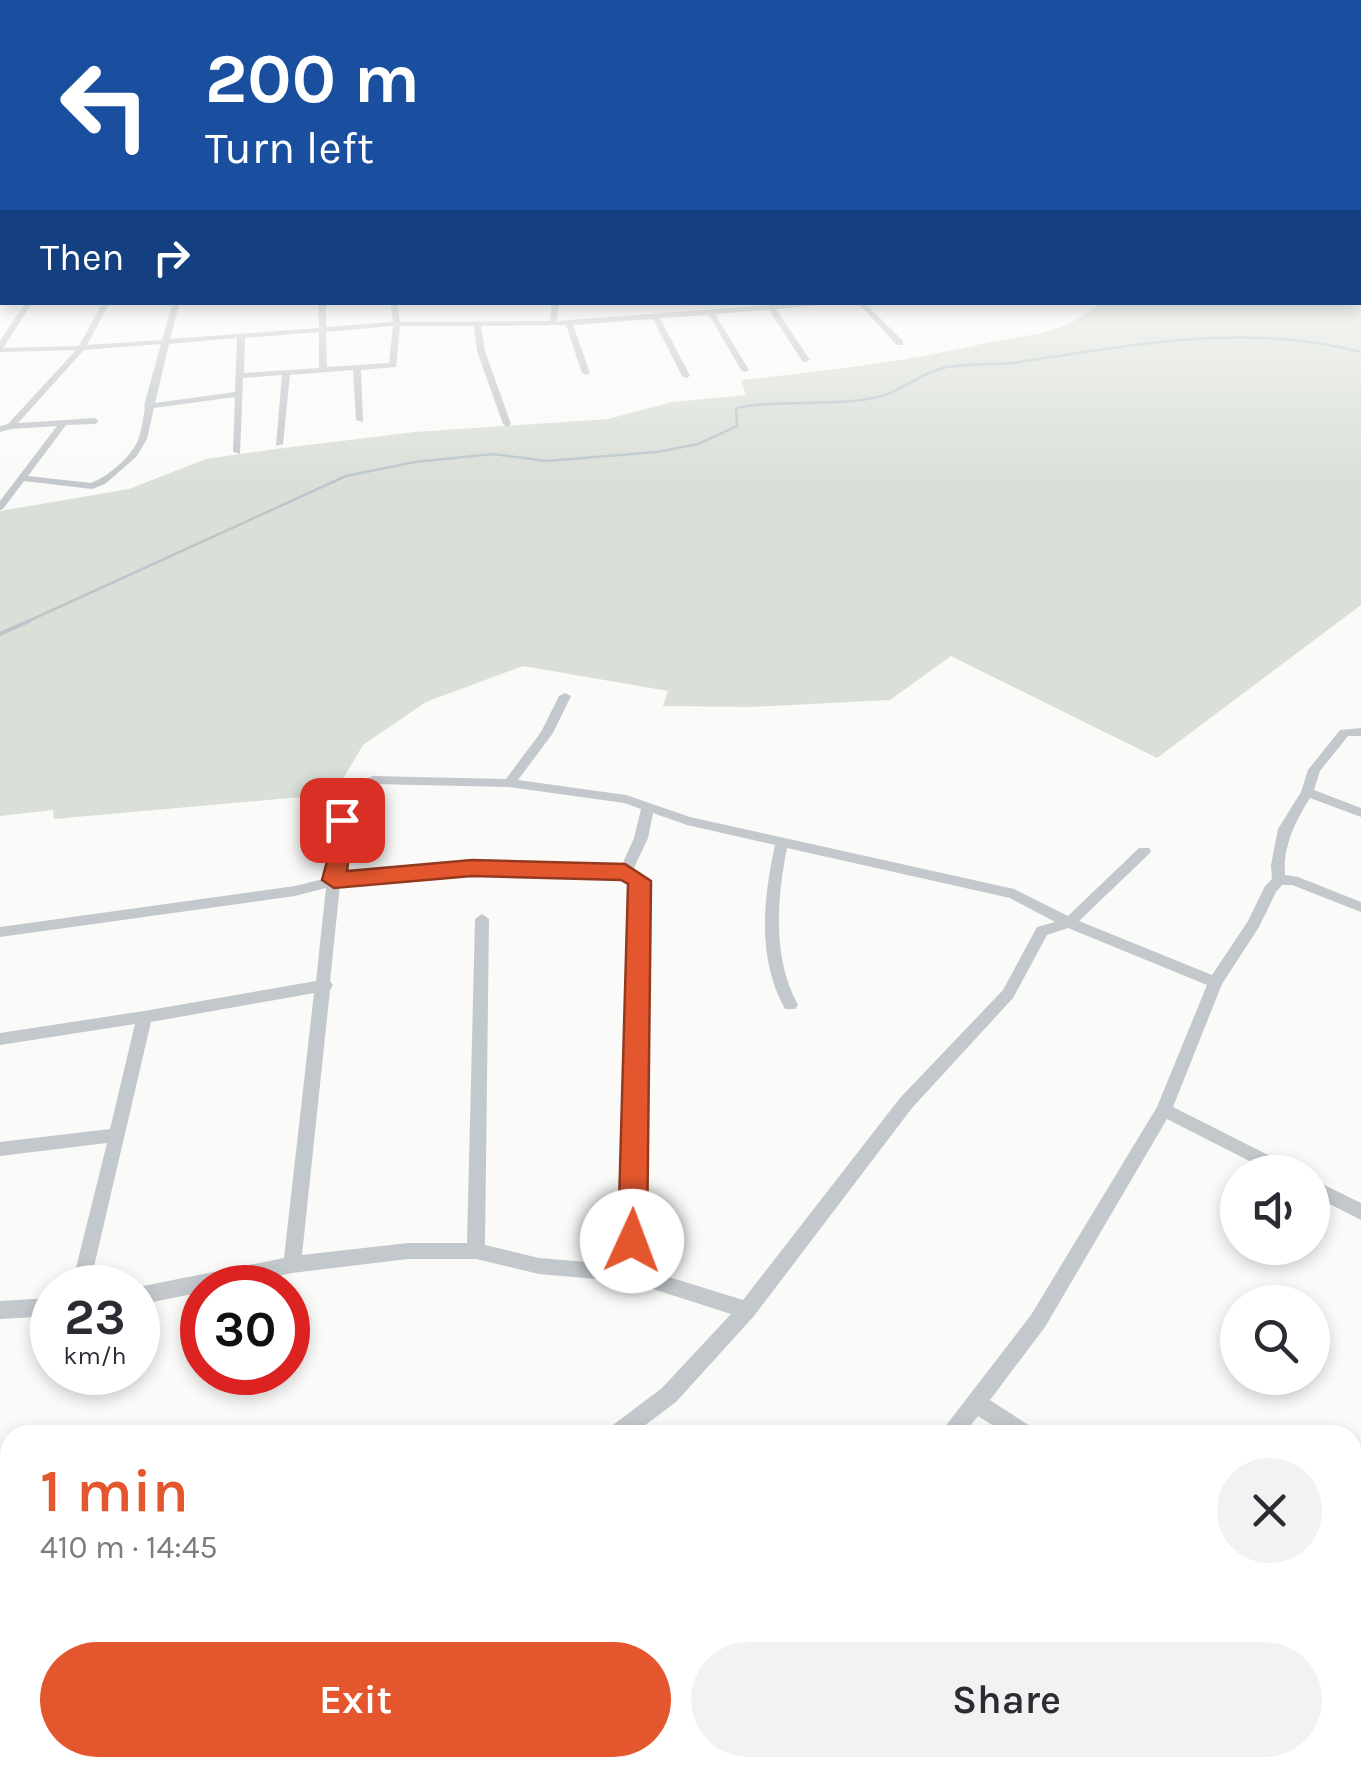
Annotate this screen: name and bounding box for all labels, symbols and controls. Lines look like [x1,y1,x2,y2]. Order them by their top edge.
text: 200 m [205,38,420,120]
icon: left [40,40,170,170]
text: Turn left [205,122,374,174]
icon: right [144,230,199,285]
text: Then [40,235,124,280]
pin [300,778,385,863]
icon: arrive [315,793,370,848]
map controls [1220,1155,1330,1395]
button: sound [1220,1155,1330,1265]
position arrow [580,1189,684,1293]
speed limit sign: 30 [180,1265,310,1395]
button: search [1220,1285,1330,1395]
text: 23 [64,1288,126,1347]
text: km/h [63,1341,127,1370]
text: 1 min [40,1456,189,1526]
button: close [1217,1458,1322,1563]
text: 410 m · 14:45 [40,1529,218,1566]
button: Exit [40,1642,671,1757]
button: Share [691,1642,1322,1757]

